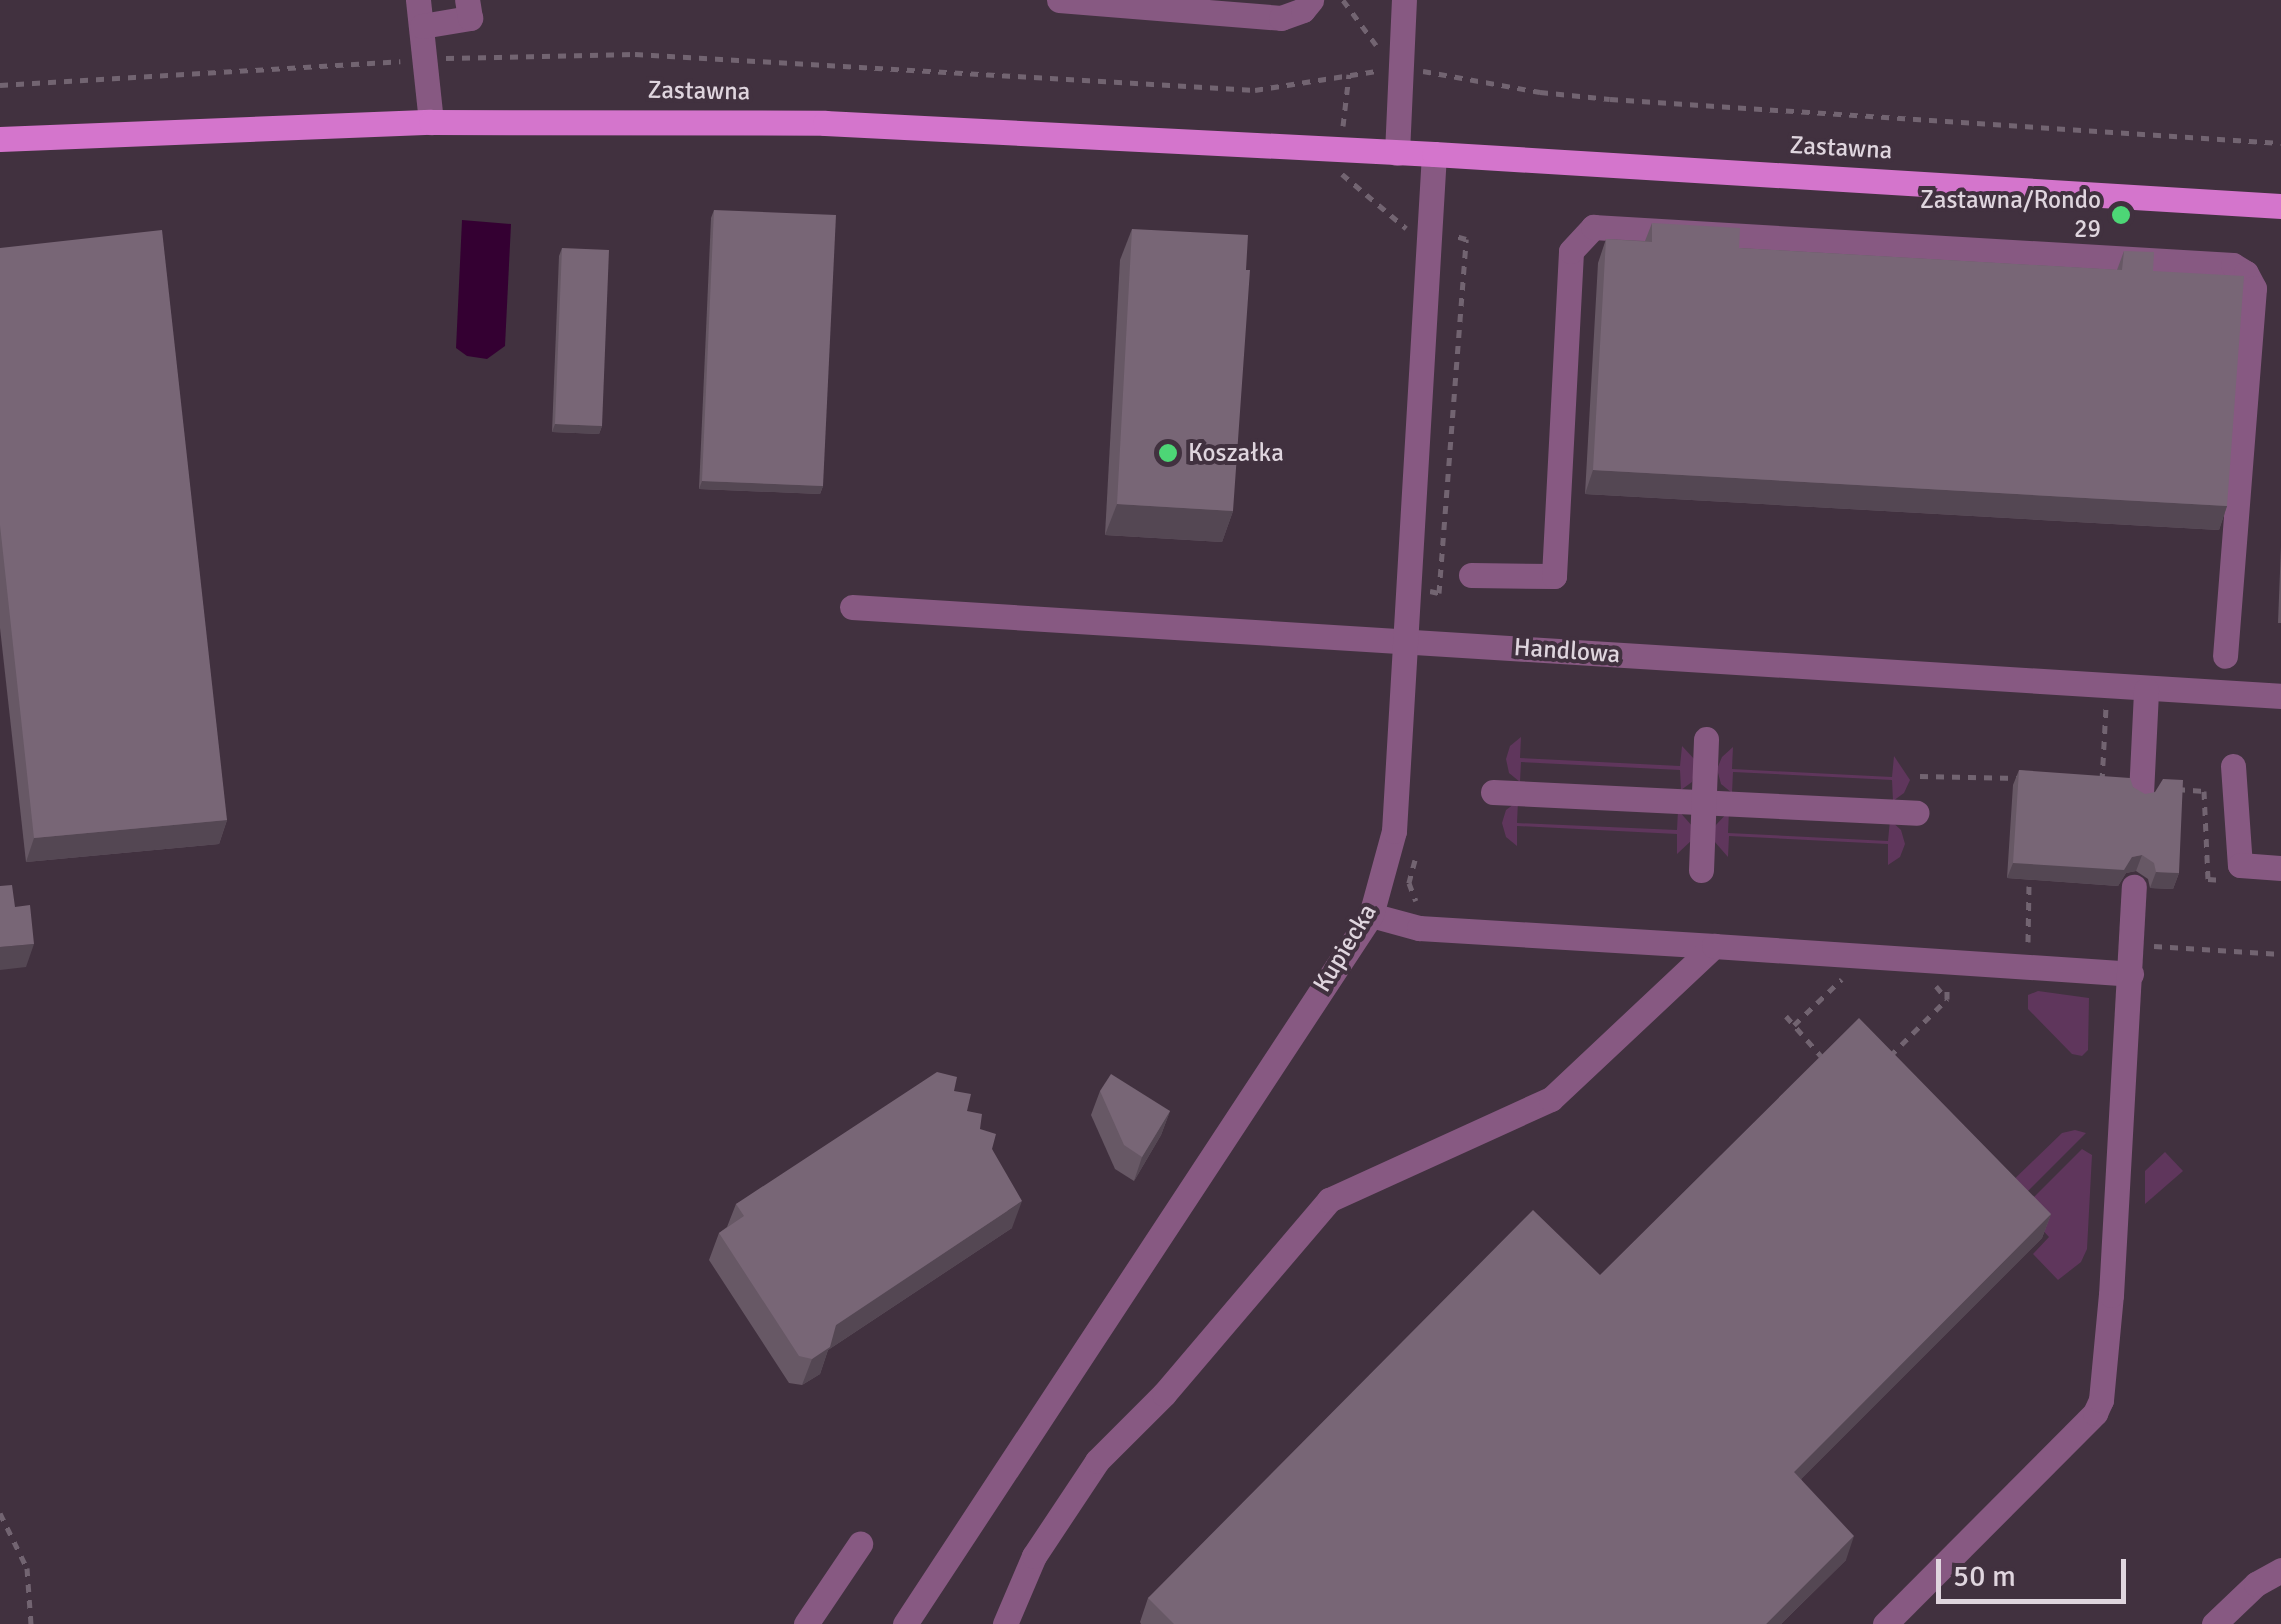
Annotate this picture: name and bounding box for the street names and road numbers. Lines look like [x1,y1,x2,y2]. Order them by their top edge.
street label: Zastawna [647,75,751,107]
street label: Zastawna [1789,130,1893,166]
street label: Handlowa [1513,632,1621,670]
street label: Kupiecka [1307,898,1383,998]

